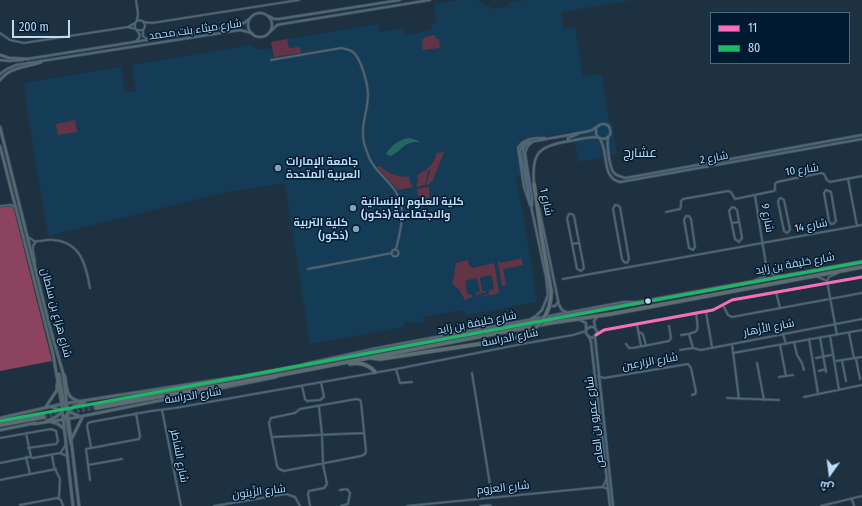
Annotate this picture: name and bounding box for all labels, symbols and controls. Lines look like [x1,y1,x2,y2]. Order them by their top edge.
scale bar [14,12,72,38]
legend [710,12,850,64]
street label: شارع ميثاء بنت محمد [148,17,242,43]
text: 200 m [19,20,49,34]
text: 11 [748,21,757,35]
text: 80 [748,41,760,55]
district label: عشارج [623,145,657,161]
street label: شارع 2 [699,149,729,167]
place label: جامعة الإمارات العربية المتحدة [286,155,360,181]
street label: شارع 10 [784,161,820,179]
marker: جامعة الإمارات العربية المتحدة [273,163,283,173]
street label: شارع 1 [537,187,555,217]
place label: كلية العلوم الإنسانية والاجتماعية (ذكور) [361,195,464,221]
street label: شارع 9 [758,202,776,234]
marker: كلية العلوم الإنسانية والاجتماعية (ذكور) [348,203,358,213]
place label: كلية التربية (ذكور) [293,216,348,242]
street label: شارع 14 [793,216,829,236]
marker: كلية التربية (ذكور) [351,224,361,234]
street label: شارع خليفة بن زايد [754,251,836,277]
street label: شارع هزاع بن سلطان [38,267,74,359]
unlabelled marker [643,296,653,306]
street label: شارع خليفة بن زايد [436,309,518,337]
street label: شارع الأَزْهار [742,317,796,339]
street label: شارع الدراسة [481,326,539,350]
street label: شارع الزارعين [621,351,679,373]
street label: شارع عمرو بن العاص [583,375,607,469]
street label: شارع الدراسة [164,385,222,407]
street label: شارع الشاطر [167,428,191,484]
north arrow [810,454,850,494]
text: ش [819,478,835,494]
street label: شارع العزوم [476,479,530,497]
street label: شارع الزَّيتون [231,482,287,502]

